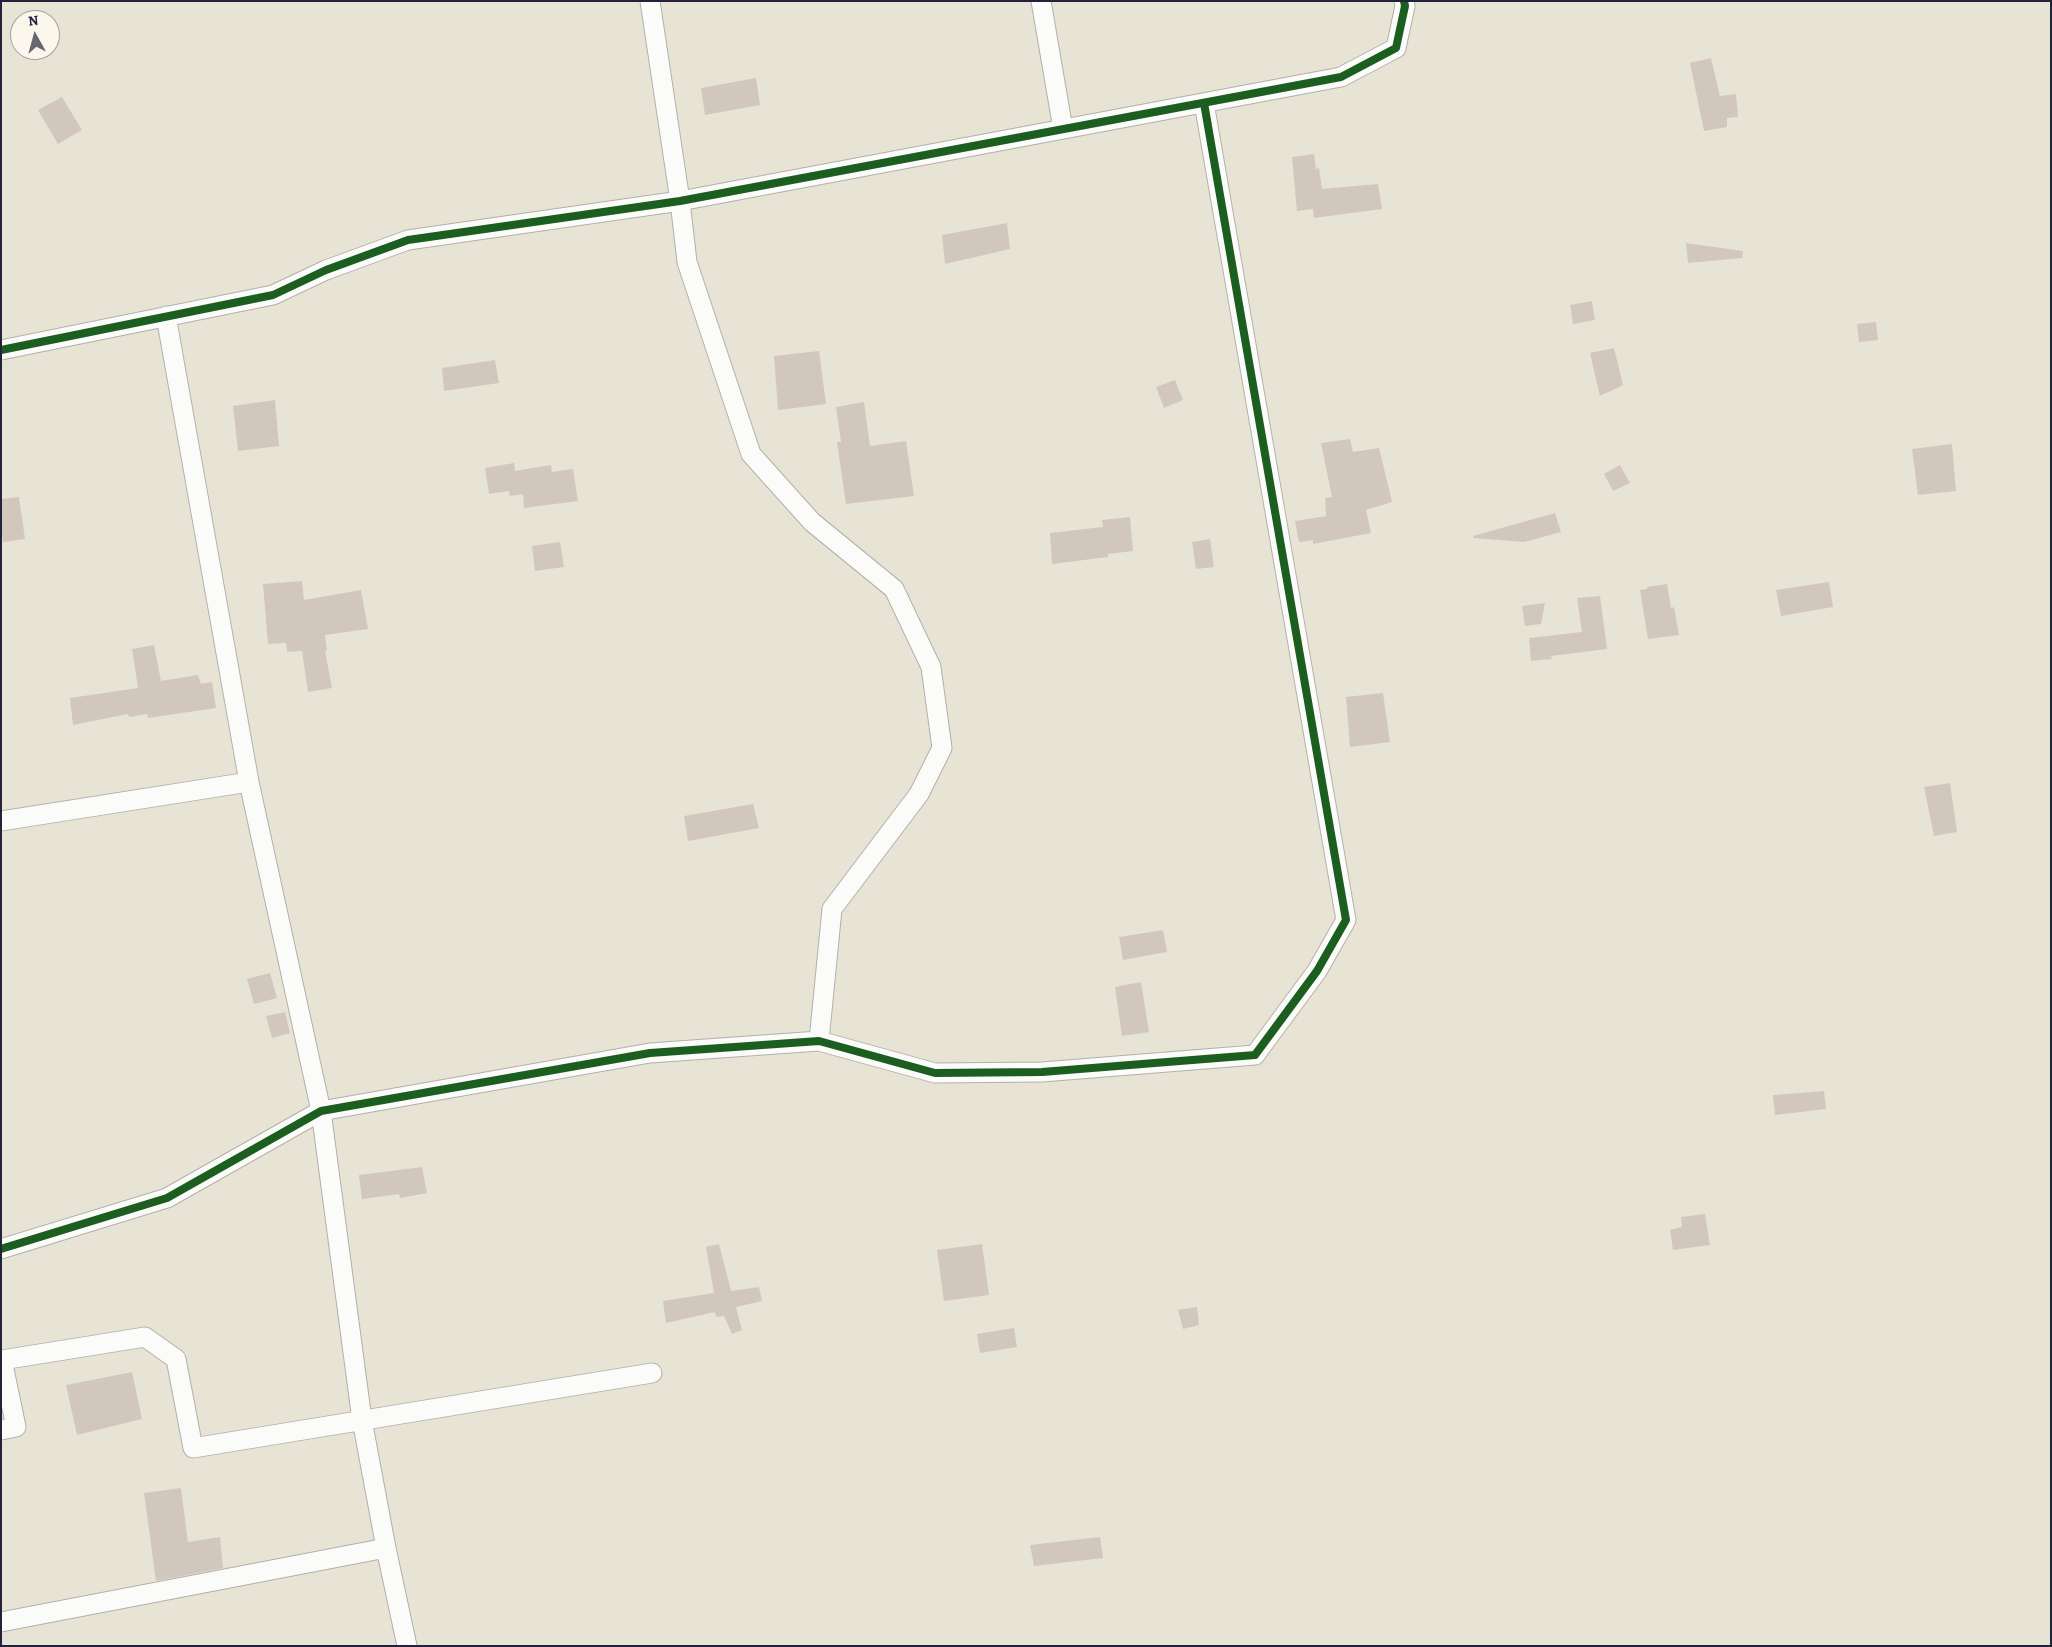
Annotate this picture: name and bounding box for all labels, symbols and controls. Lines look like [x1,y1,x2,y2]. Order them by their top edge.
north arrow [10,10,60,60]
text: N [27,11,39,31]

